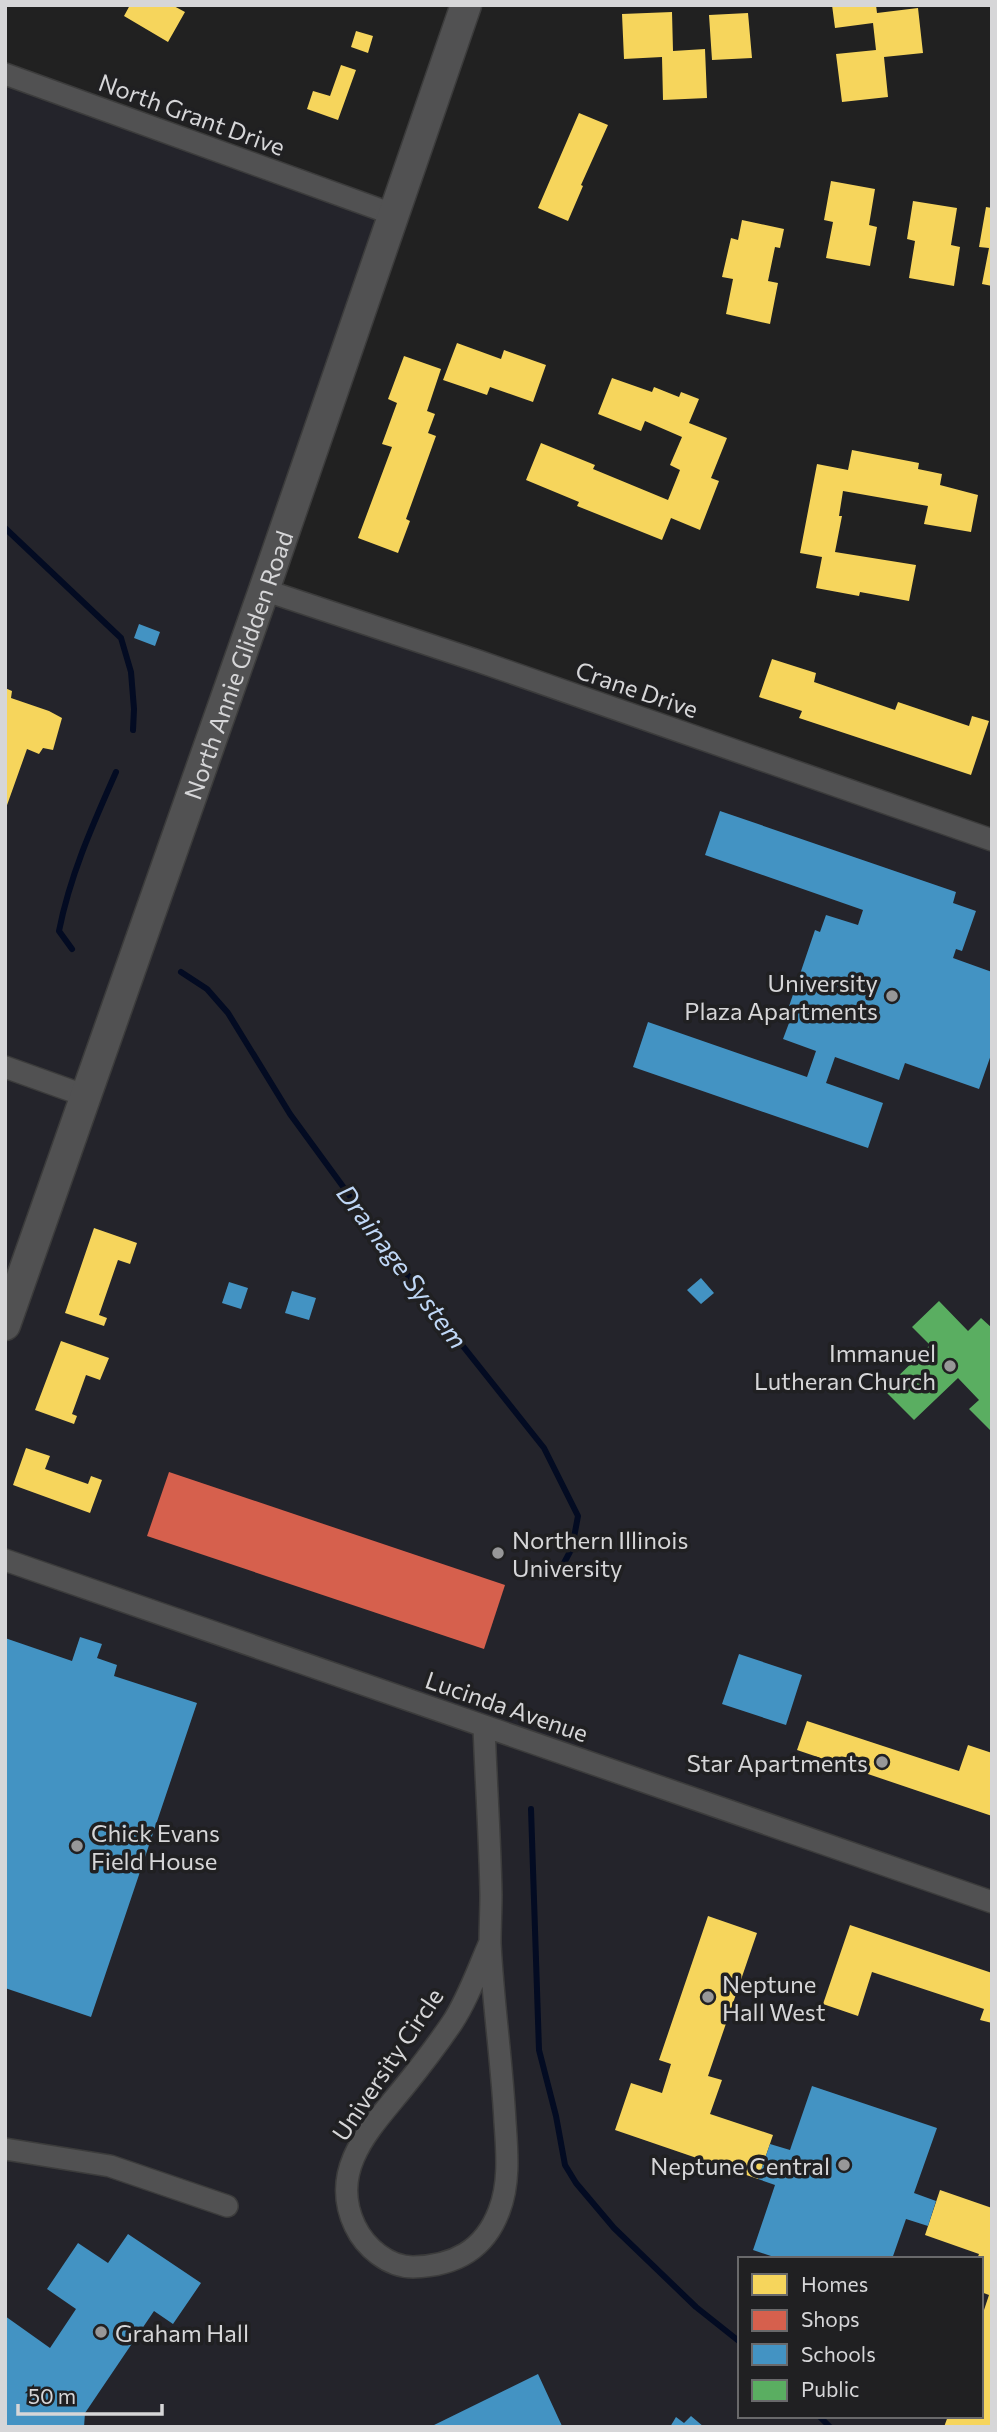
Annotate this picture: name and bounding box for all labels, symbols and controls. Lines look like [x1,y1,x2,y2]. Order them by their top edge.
street label: North Grant Drive [95,67,289,161]
street label: North Annie Glidden Road [177,527,298,803]
street label: Crane Drive [572,655,702,723]
place label: University Plaza Apartments [684,968,878,1025]
marker: University Plaza Apartments [884,988,900,1004]
water label: Drainage System [331,1178,475,1354]
place label: Immanuel Lutheran Church [754,1338,936,1395]
marker: Immanuel Lutheran Church [942,1358,958,1374]
place label: Northern Illinois University [512,1525,688,1582]
marker: Northern Illinois University [490,1545,506,1561]
street label: Lucinda Avenue [422,1665,592,1747]
place label: Star Apartments [687,1748,868,1777]
marker: Star Apartments [874,1754,890,1770]
place label: Chick Evans Field House [91,1818,220,1875]
marker: Chick Evans Field House [69,1838,85,1854]
place label: Neptune Hall West [722,1969,826,2026]
street label: University Circle [325,1982,449,2146]
marker: Neptune Hall West [700,1989,716,2005]
place label: Neptune Central [650,2151,830,2180]
marker: Neptune Central [836,2157,852,2173]
legend [738,2257,983,2418]
text: Homes [801,2271,868,2296]
text: Shops [801,2306,860,2331]
place label: Graham Hall [115,2318,249,2347]
marker: Graham Hall [93,2324,109,2340]
text: Schools [801,2341,876,2366]
scale bar [18,2372,161,2416]
text: Public [801,2376,859,2401]
text: 50 m [28,2383,76,2408]

